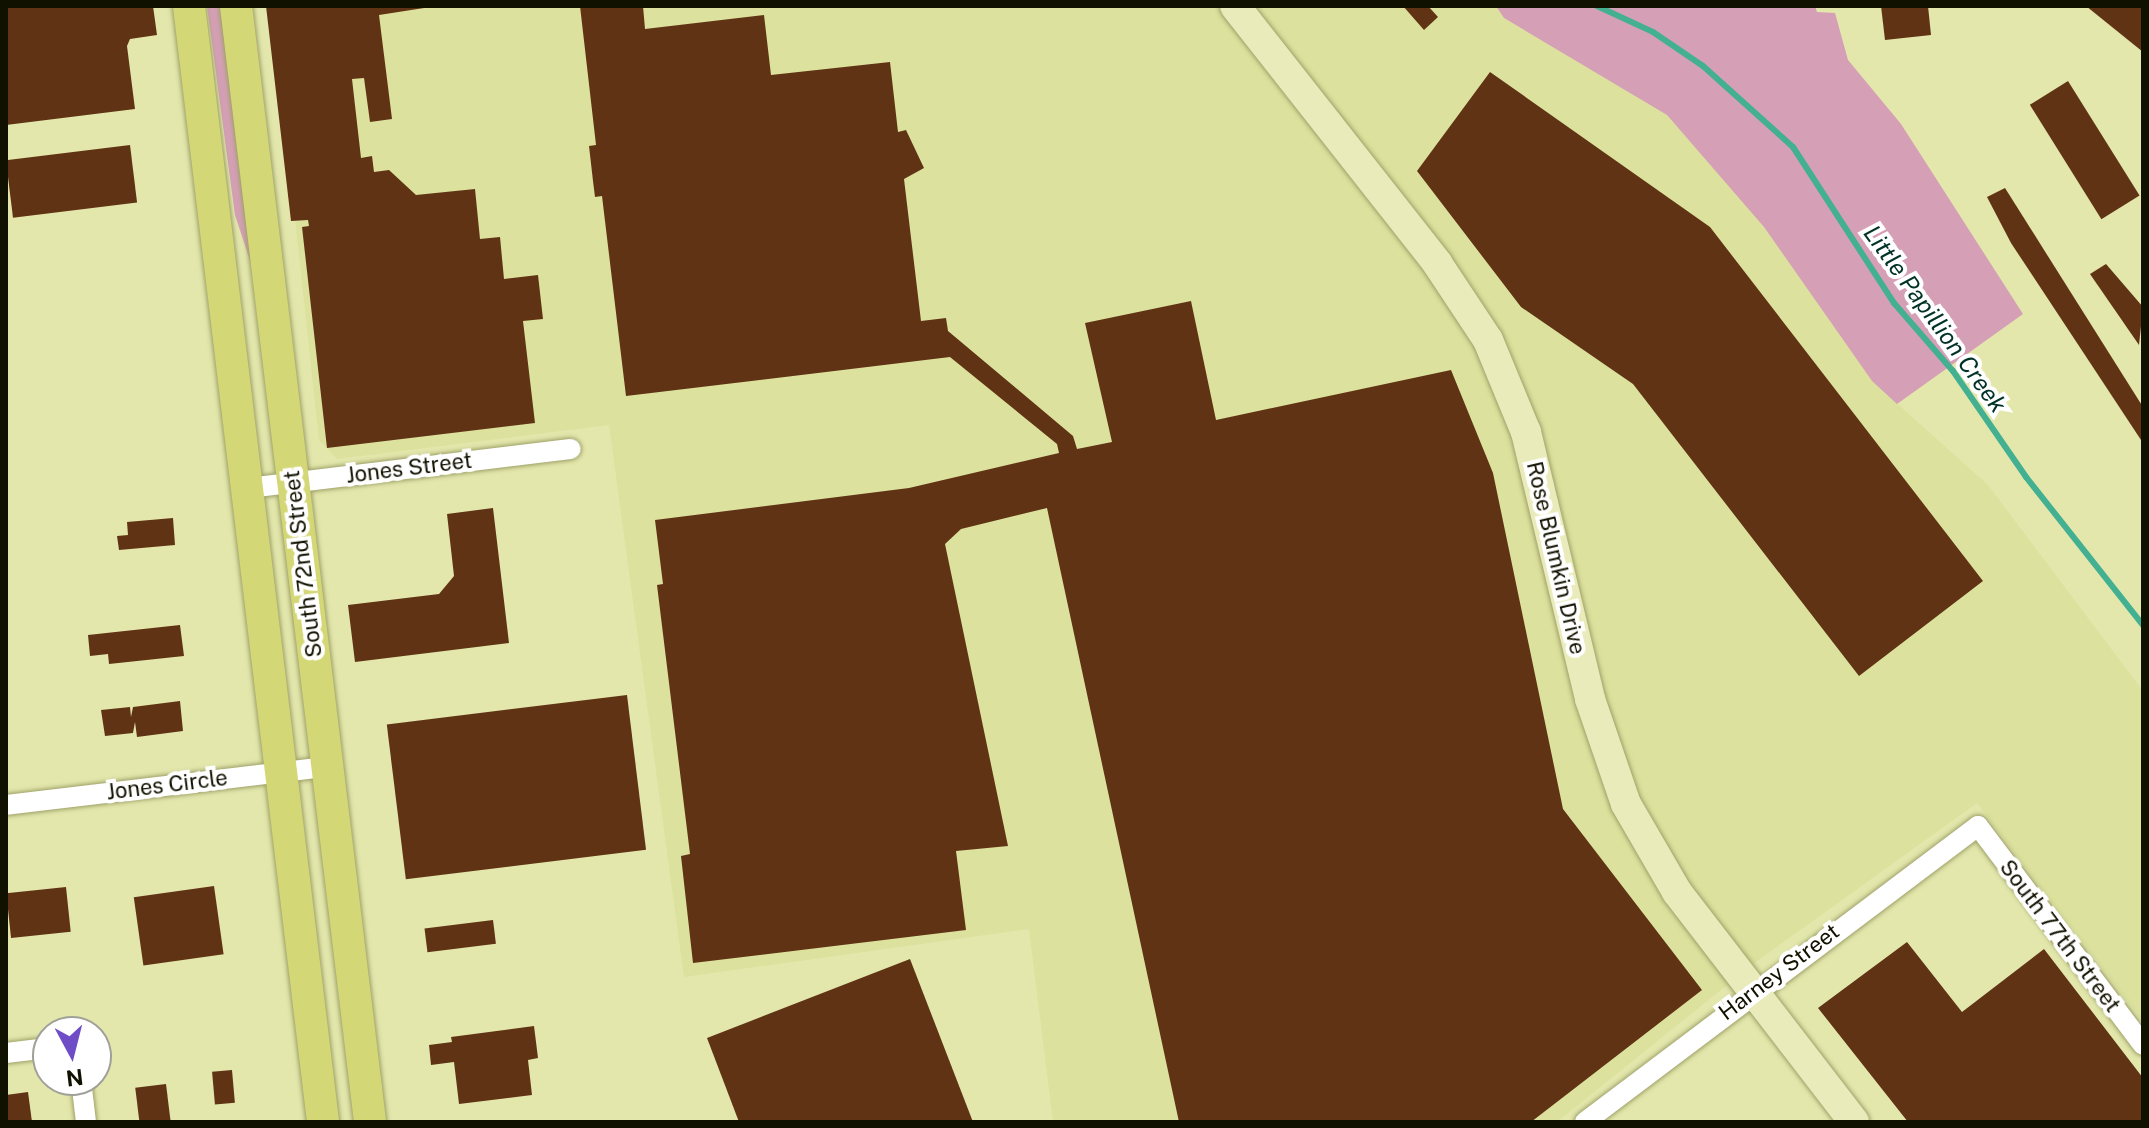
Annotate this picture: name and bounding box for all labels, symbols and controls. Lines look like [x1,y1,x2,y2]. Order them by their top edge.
water label: Little Papillion Creek [1857,220,2013,418]
street label: Jones Street [344,447,474,489]
street label: Rose Blumkin Drive [1521,459,1591,657]
street label: South 72nd Street [278,469,328,659]
street label: Jones Circle [105,764,229,806]
street label: South 77th Street [1994,855,2126,1017]
street label: Harney Street [1714,918,1844,1026]
north arrow [32,1016,112,1096]
text: N [65,1064,85,1092]

